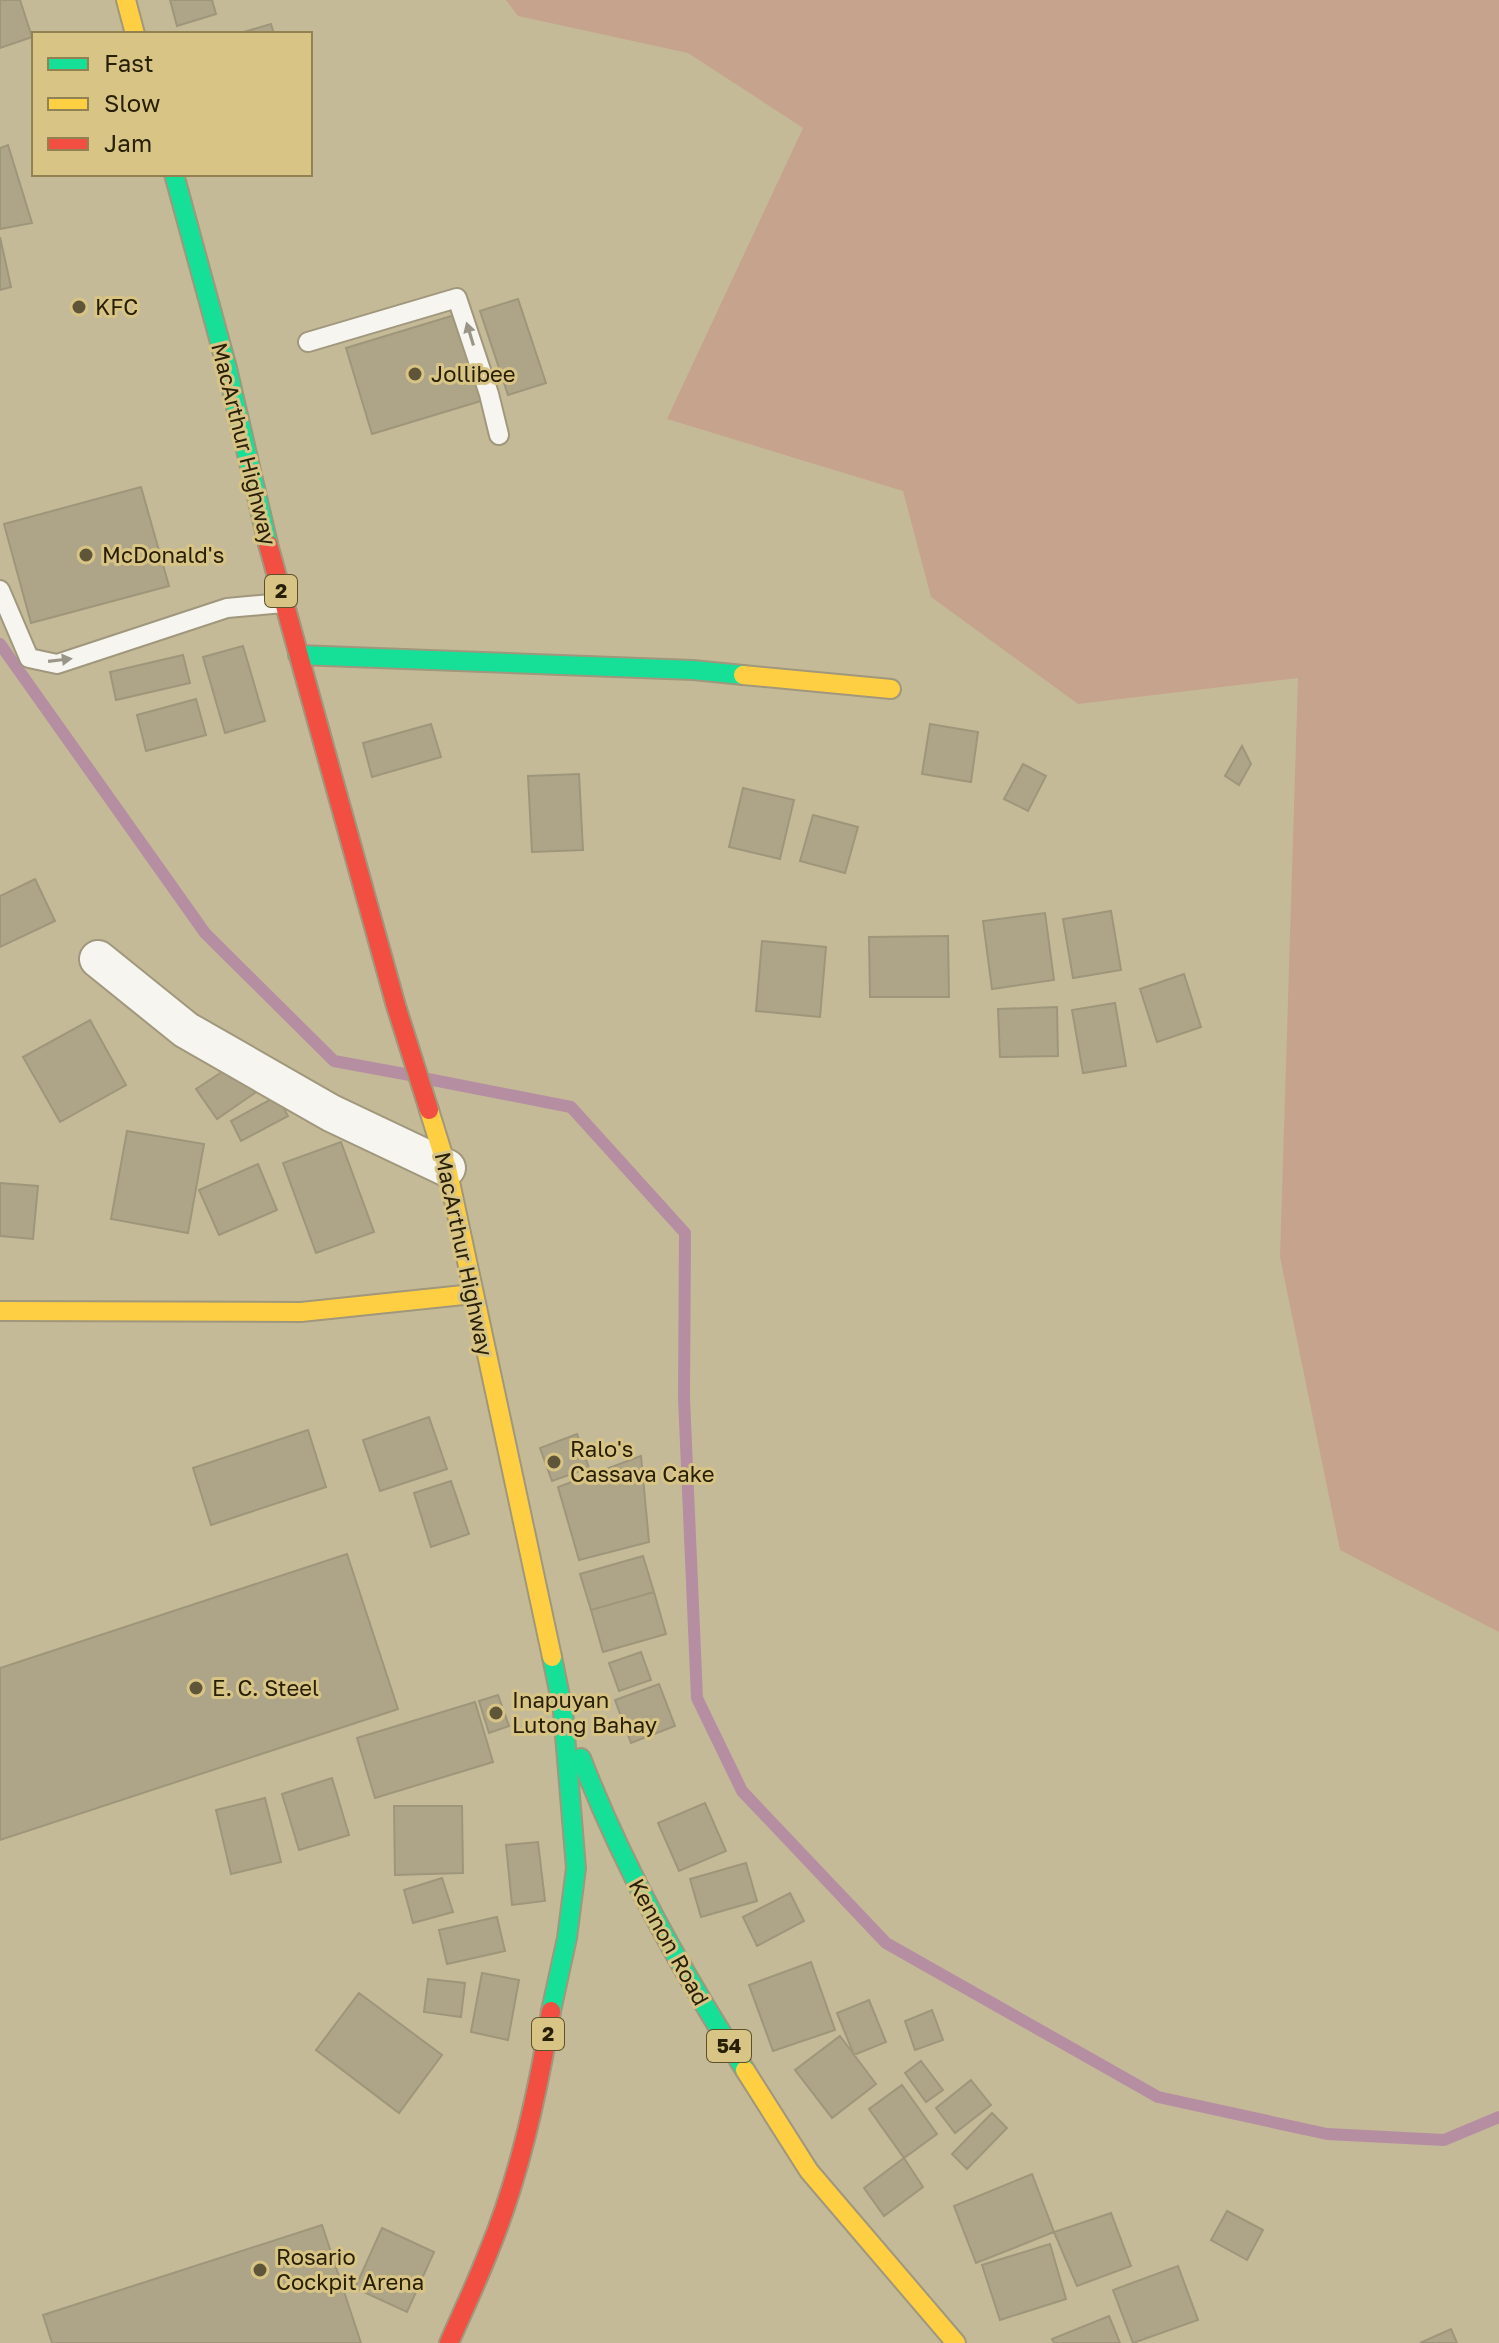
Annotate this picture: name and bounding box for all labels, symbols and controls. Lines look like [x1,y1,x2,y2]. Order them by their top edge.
legend [32,32,312,176]
text: Fast [104,48,154,77]
text: Slow [104,88,160,117]
text: Jam [104,128,152,157]
place label: KFC [95,293,138,320]
marker: KFC [70,298,88,316]
one-way arrow [463,321,476,345]
street label: MacArthur Highway [206,340,283,548]
place label: Jollibee [431,360,515,387]
marker: Jollibee [406,365,424,383]
place label: McDonald's [102,541,224,568]
marker: McDonald's [77,546,95,564]
road number: 2 [265,575,297,607]
one-way arrow [48,653,73,666]
street label: MacArthur Highway [430,1149,499,1358]
place label: Ralo's Cassava Cake [570,1435,714,1487]
marker: Ralo's Cassava Cake [545,1453,563,1471]
place label: E. C. Steel [212,1674,319,1701]
marker: E. C. Steel [187,1679,205,1697]
place label: Inapuyan Lutong Bahay [512,1686,657,1738]
marker: Inapuyan Lutong Bahay [487,1704,505,1722]
street label: Kennon Road [624,1874,715,2010]
road number: 2 [532,2018,564,2050]
road number: 54 [707,2030,751,2062]
place label: Rosario Cockpit Arena [276,2243,424,2295]
marker: Rosario Cockpit Arena [251,2261,269,2279]

